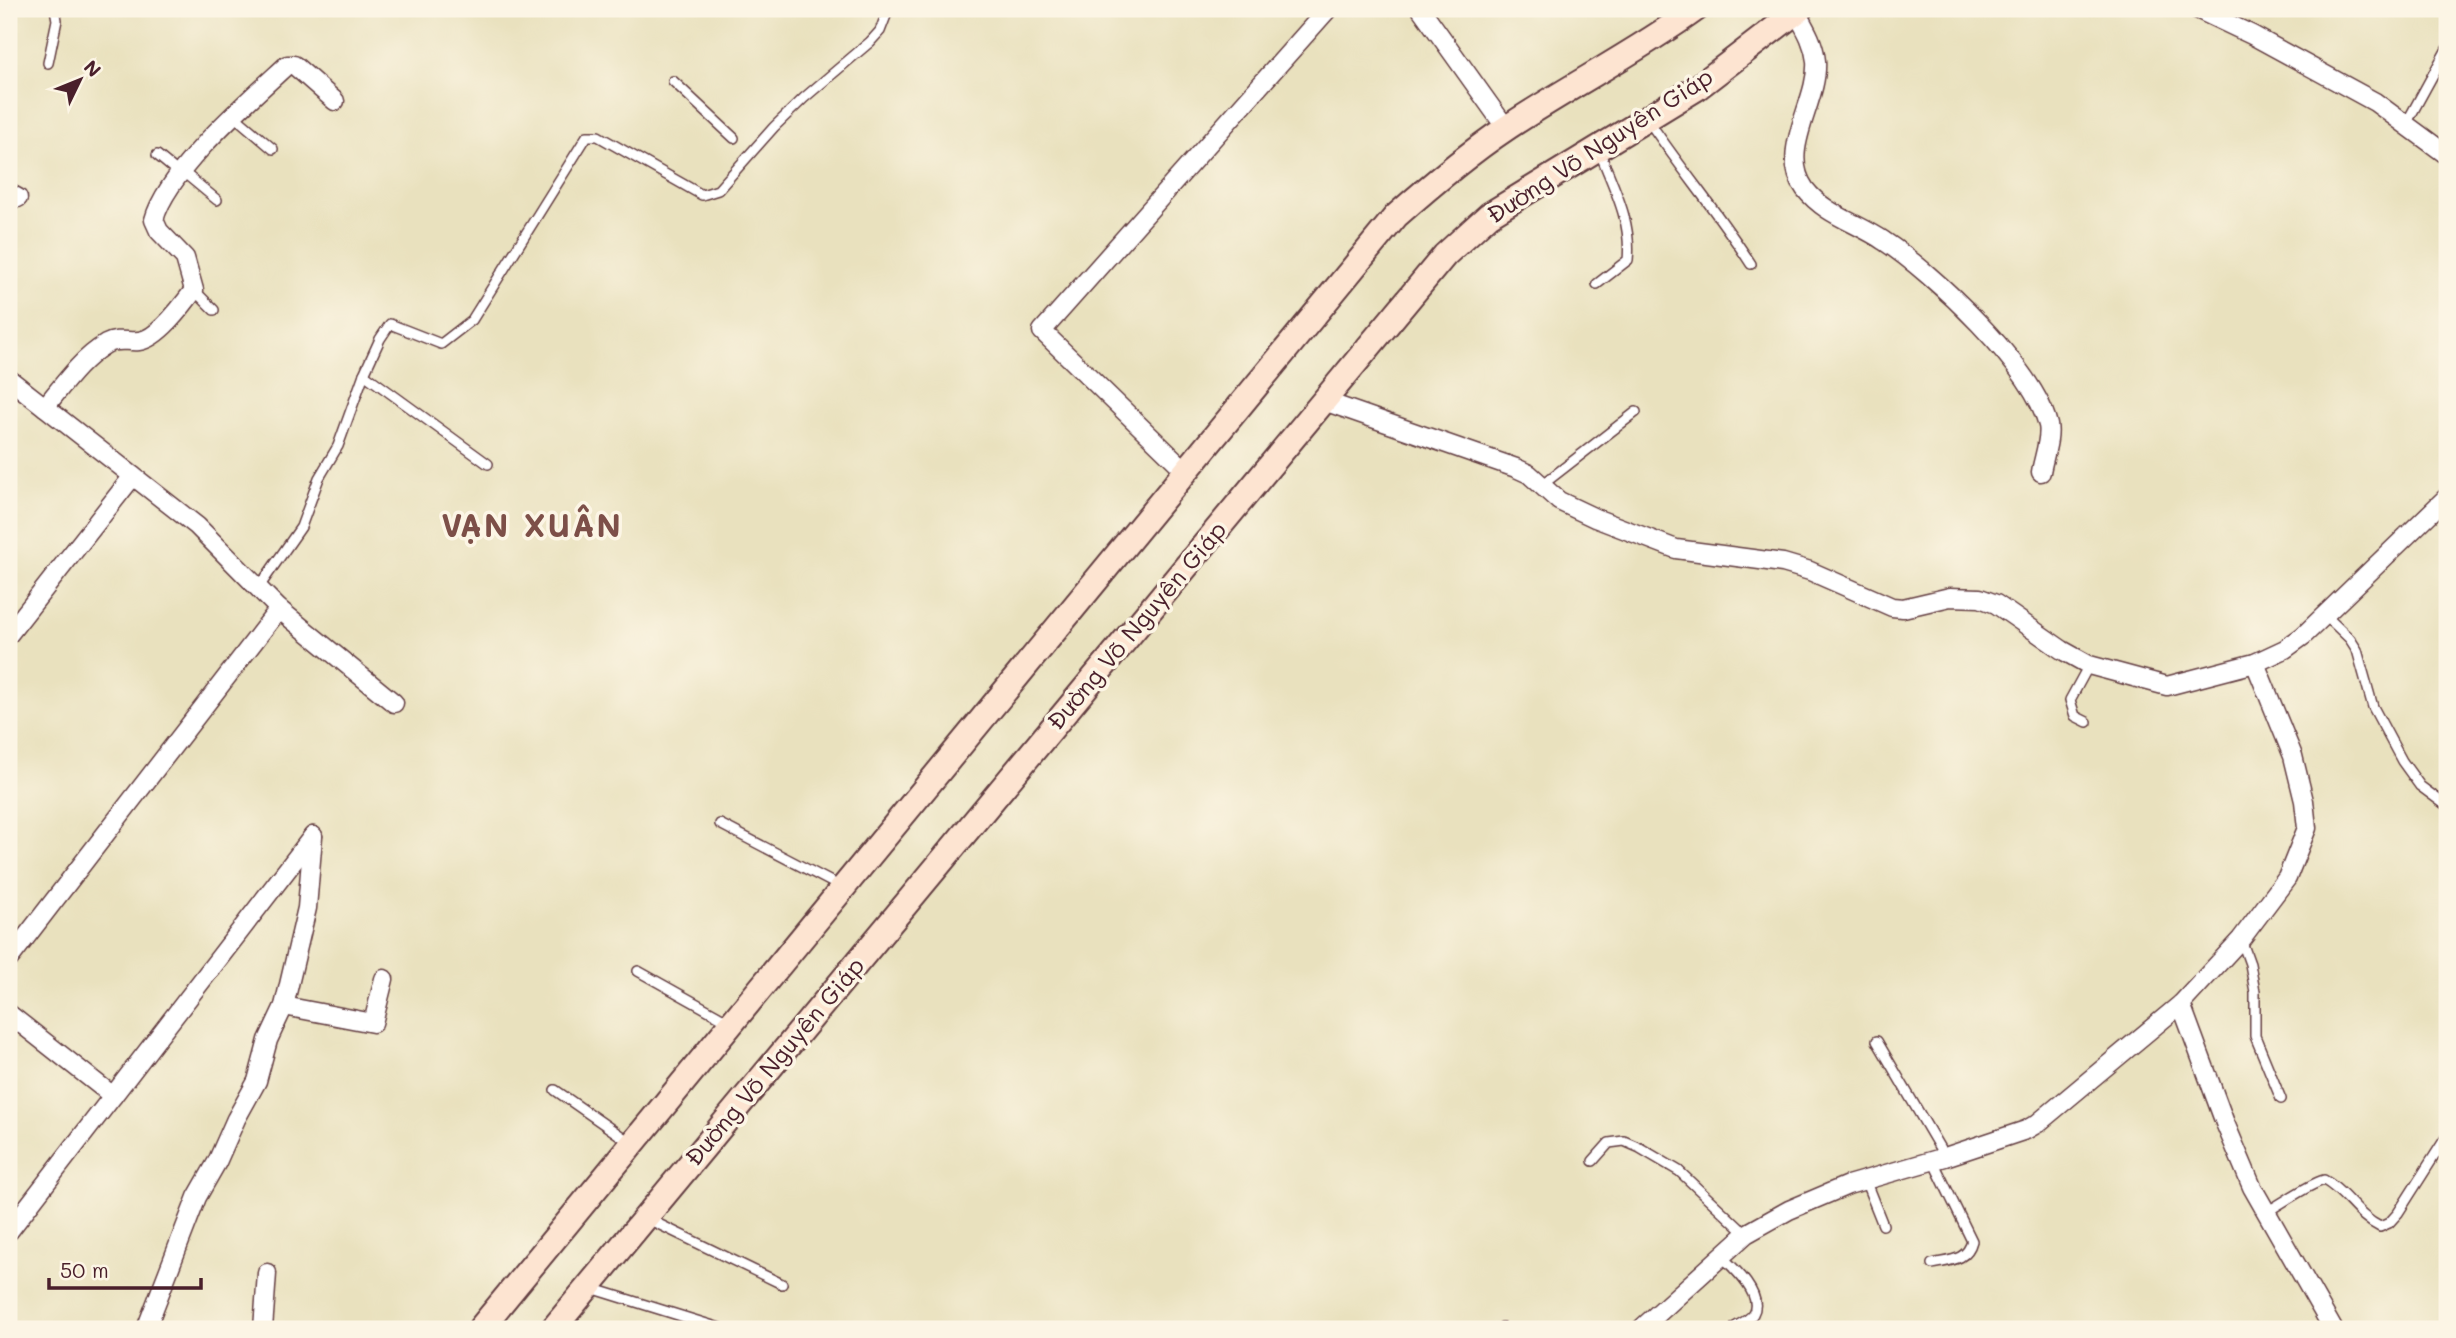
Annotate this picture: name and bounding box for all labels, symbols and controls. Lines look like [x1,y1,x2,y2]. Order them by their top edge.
north arrow [46,46,116,116]
text: N [79,54,107,82]
street label: Đường Võ Nguyên Giáp [1480,60,1718,229]
district label: VẠN XUÂN [441,503,623,545]
street label: Đường Võ Nguyên Giáp [1039,514,1232,736]
street label: Đường Võ Nguyên Giáp [677,950,870,1172]
scale bar [49,1247,201,1291]
text: 50 m [60,1256,109,1283]

